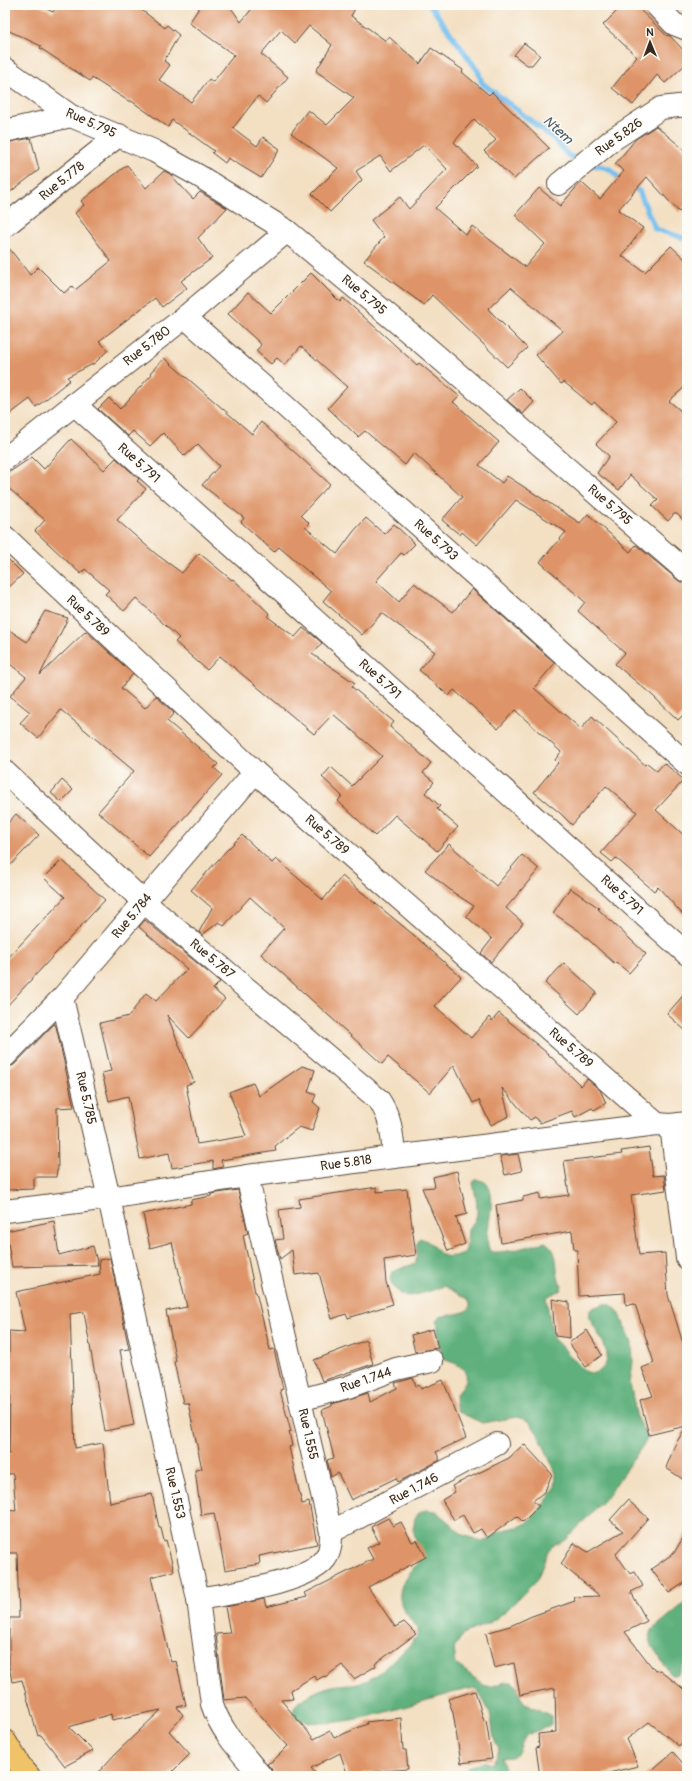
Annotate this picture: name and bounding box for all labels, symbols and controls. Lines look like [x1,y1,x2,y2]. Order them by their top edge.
north arrow [630,22,670,62]
text: N [646,26,654,39]
street label: Rue 5.795 [63,105,119,141]
water label: Ntem [540,112,578,149]
street label: Rue 5.826 [592,114,646,160]
street label: Rue 5.778 [36,158,88,204]
street label: Rue 5.795 [338,272,390,318]
street label: Rue 5.780 [120,323,174,369]
street label: Rue 5.791 [114,440,164,486]
street label: Rue 5.795 [584,481,636,529]
street label: Rue 5.793 [411,516,461,564]
street label: Rue 5.789 [63,592,113,640]
street label: Rue 5.791 [355,656,405,702]
street label: Rue 5.789 [302,811,353,859]
street label: Rue 5.791 [597,872,647,918]
street label: Rue 5.784 [108,890,156,942]
street label: Rue 5.787 [186,936,238,982]
street label: Rue 5.789 [546,1024,597,1072]
street label: Rue 5.785 [72,1070,100,1126]
street label: Rue 5.818 [319,1151,373,1174]
street label: Rue 1.744 [338,1364,394,1396]
street label: Rue 1.555 [294,1407,322,1461]
street label: Rue 1.553 [161,1466,189,1520]
street label: Rue 1.746 [387,1469,441,1509]

